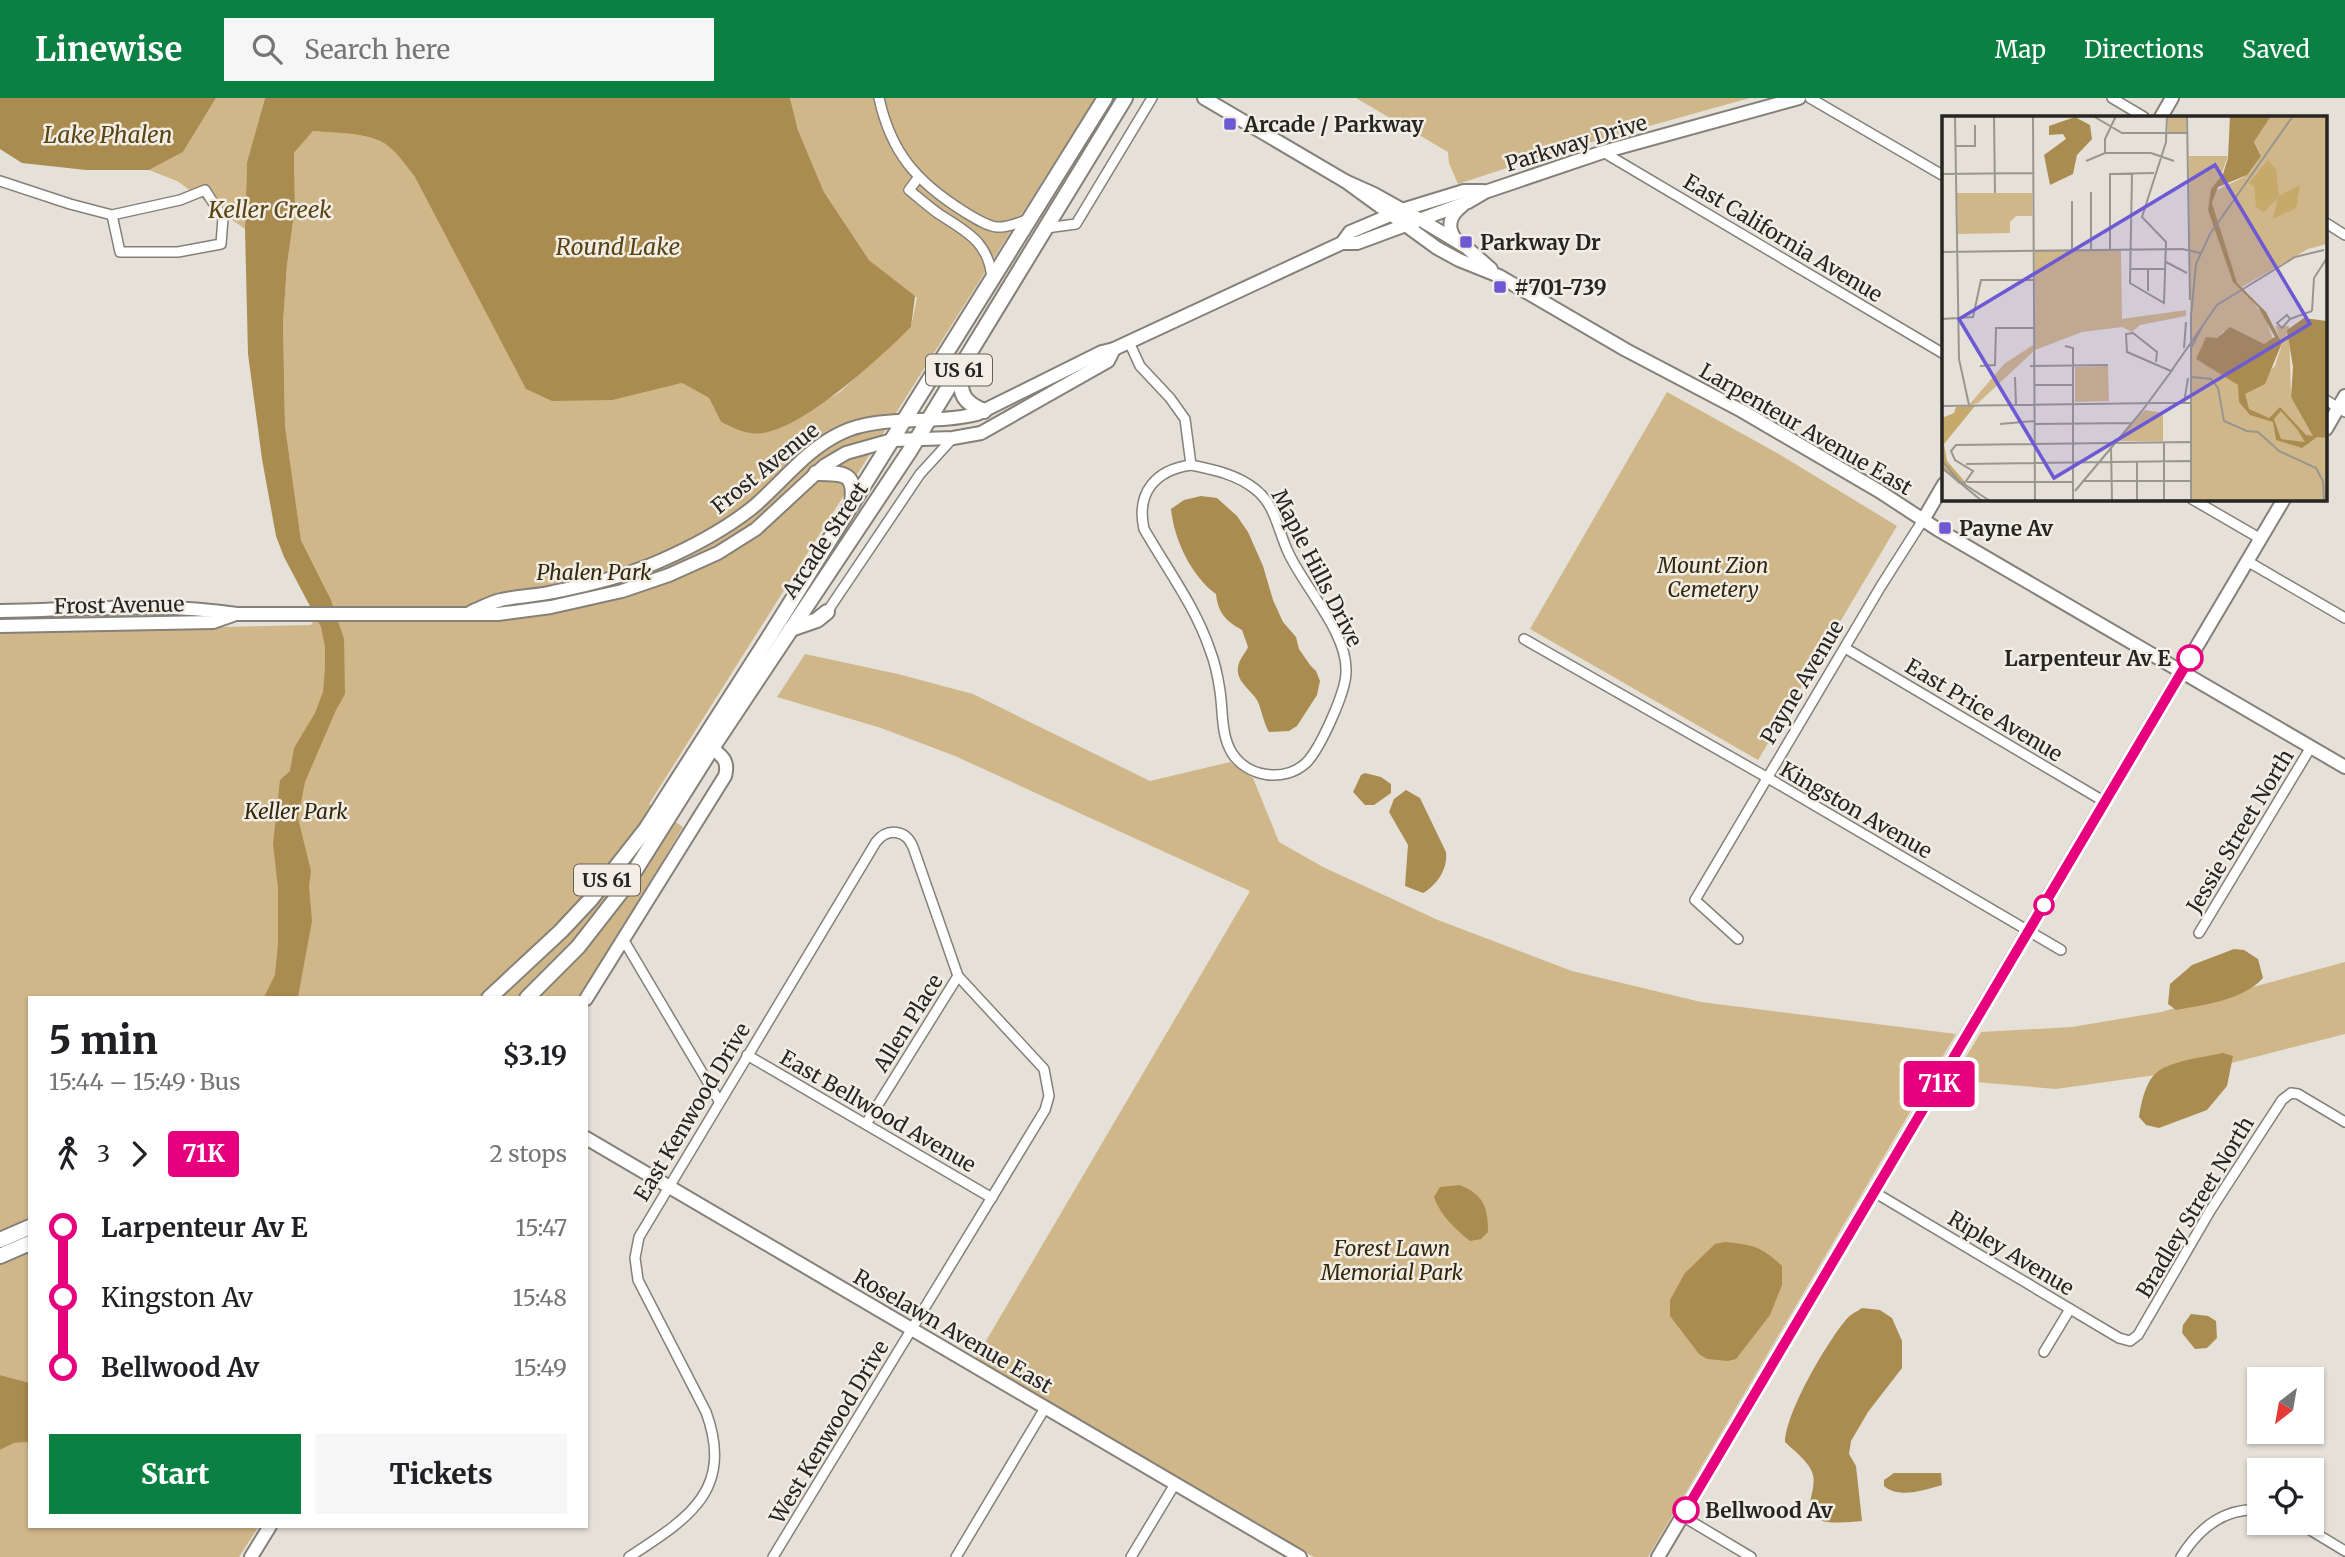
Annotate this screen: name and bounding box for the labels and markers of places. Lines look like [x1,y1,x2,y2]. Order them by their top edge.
place label: Arcade / Parkway [1243,111,1424,138]
marker: Arcade / Parkway [1222,116,1238,132]
place label: Parkway Dr [1480,229,1601,256]
marker: Parkway Dr [1458,234,1474,250]
place label: #701-739 [1514,274,1607,301]
marker: #701-739 [1492,279,1508,295]
place label: Payne Av [1959,515,2054,542]
marker: Payne Av [1937,520,1953,536]
place label: Larpenteur Av E [2004,645,2171,672]
marker: Larpenteur Av E [2177,645,2203,671]
unlabelled marker [2034,895,2054,915]
marker: Bellwood Av [1673,1497,1699,1523]
place label: Bellwood Av [1705,1497,1833,1524]

